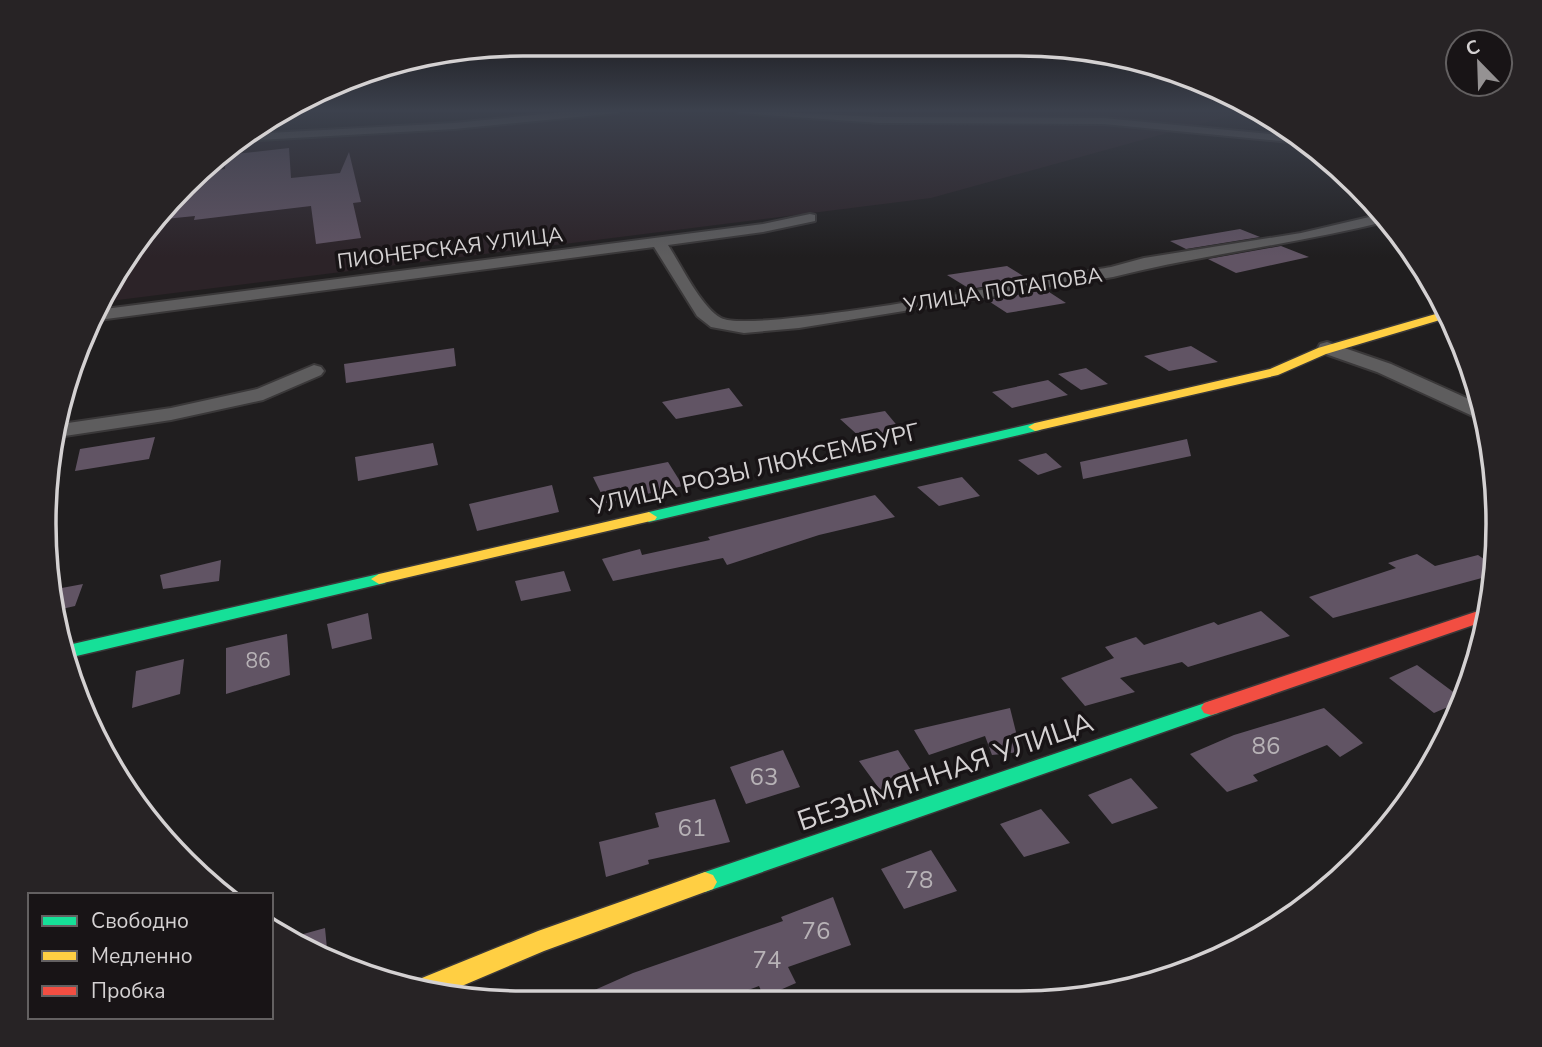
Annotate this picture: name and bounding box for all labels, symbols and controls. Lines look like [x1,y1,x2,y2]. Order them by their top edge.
north arrow [1444,28,1514,98]
text: С [1462,34,1484,63]
street label: ПИОНЕРСКАЯ УЛИЦА [335,220,565,276]
street label: УЛИЦА ПОТАПОВА [901,260,1104,320]
street label: УЛИЦА РОЗЫ ЛЮКСЕМБУРГ [586,416,923,523]
house number: 86 [245,647,271,675]
street label: БЕЗЫМЯННАЯ УЛИЦА [792,703,1098,840]
house number: 86 [1252,730,1280,762]
house number: 63 [750,761,778,793]
house number: 61 [678,812,706,844]
house number: 78 [905,864,933,896]
legend [28,893,273,1019]
text: Свободно [91,907,189,935]
house number: 76 [802,915,830,947]
text: Медленно [91,942,193,970]
house number: 74 [753,944,781,976]
text: Пробка [91,977,165,1005]

